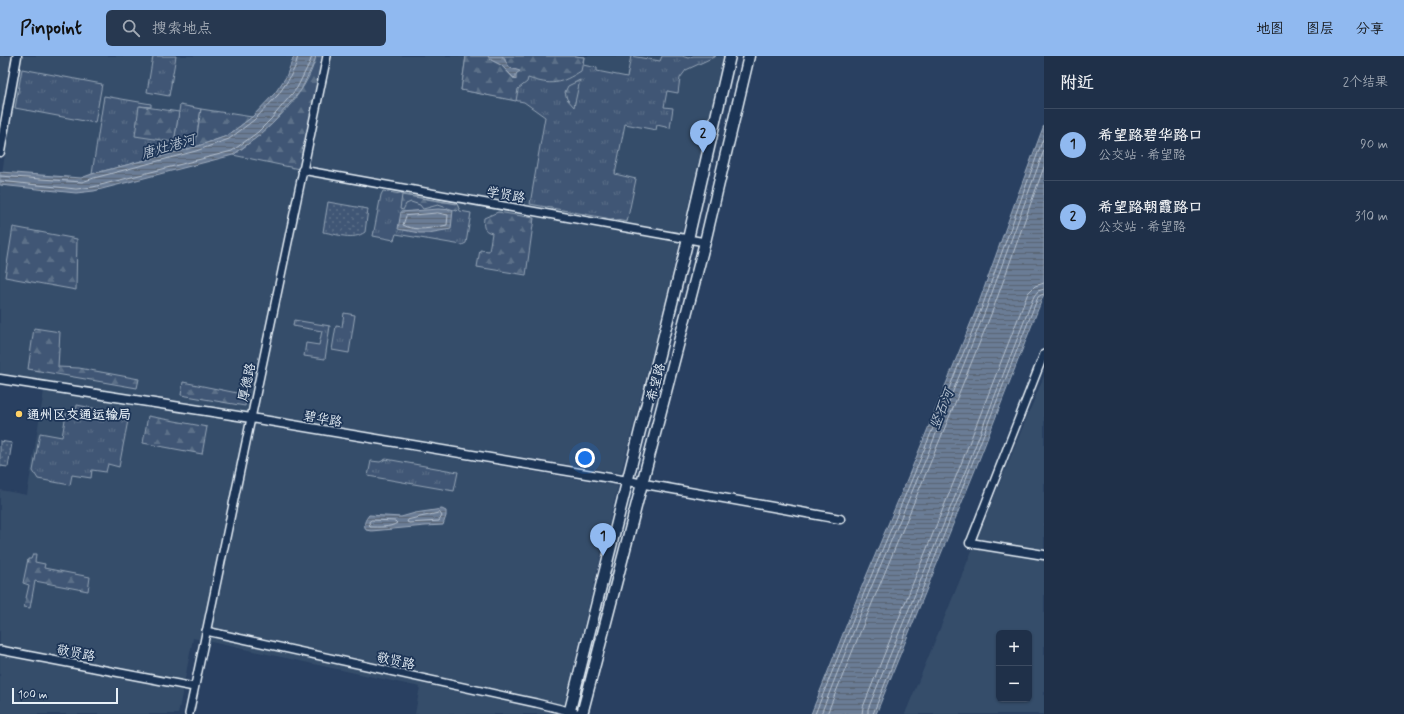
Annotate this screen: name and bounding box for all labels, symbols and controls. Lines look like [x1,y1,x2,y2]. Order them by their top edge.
search box [106,10,386,46]
text: Pinpoint [20,16,82,41]
icon: search [120,17,142,39]
text: 搜索地点 [152,19,212,39]
text: 地图 [1256,20,1284,38]
text: 图层 [1306,20,1334,38]
text: 分享 [1356,20,1384,38]
text: 附近 [1060,72,1094,94]
text: 2个结果 [1343,74,1388,91]
pin: 2 [690,120,716,153]
text: 希望路碧华路口 [1098,126,1203,146]
water label: 唐灶港河 [139,130,200,163]
text: 1 [1070,136,1076,153]
text: 90 m [1360,136,1388,153]
text: 公交站 · 希望路 [1098,147,1186,164]
street label: 学贤路 [485,184,526,207]
text: 希望路朝霞路口 [1098,198,1203,218]
text: 2 [1070,208,1076,225]
text: 310 m [1355,208,1388,225]
text: 公交站 · 希望路 [1098,219,1186,236]
street label: 厚德路 [235,361,260,403]
street label: 希望路 [643,361,670,403]
water label: 竖石河 [926,385,959,432]
place label: 通州区交通运输局 [27,407,131,424]
street label: 碧华路 [302,408,343,431]
marker: 通州区交通运输局 [14,409,24,419]
your location [575,448,595,468]
pin: 1 [590,523,616,556]
map controls [996,630,1032,702]
button: + [996,630,1032,666]
street label: 敬贤路 [55,641,96,666]
street label: 敬贤路 [375,649,417,674]
button: − [996,666,1032,702]
scale bar [12,686,118,705]
text: 100 m [18,688,48,702]

